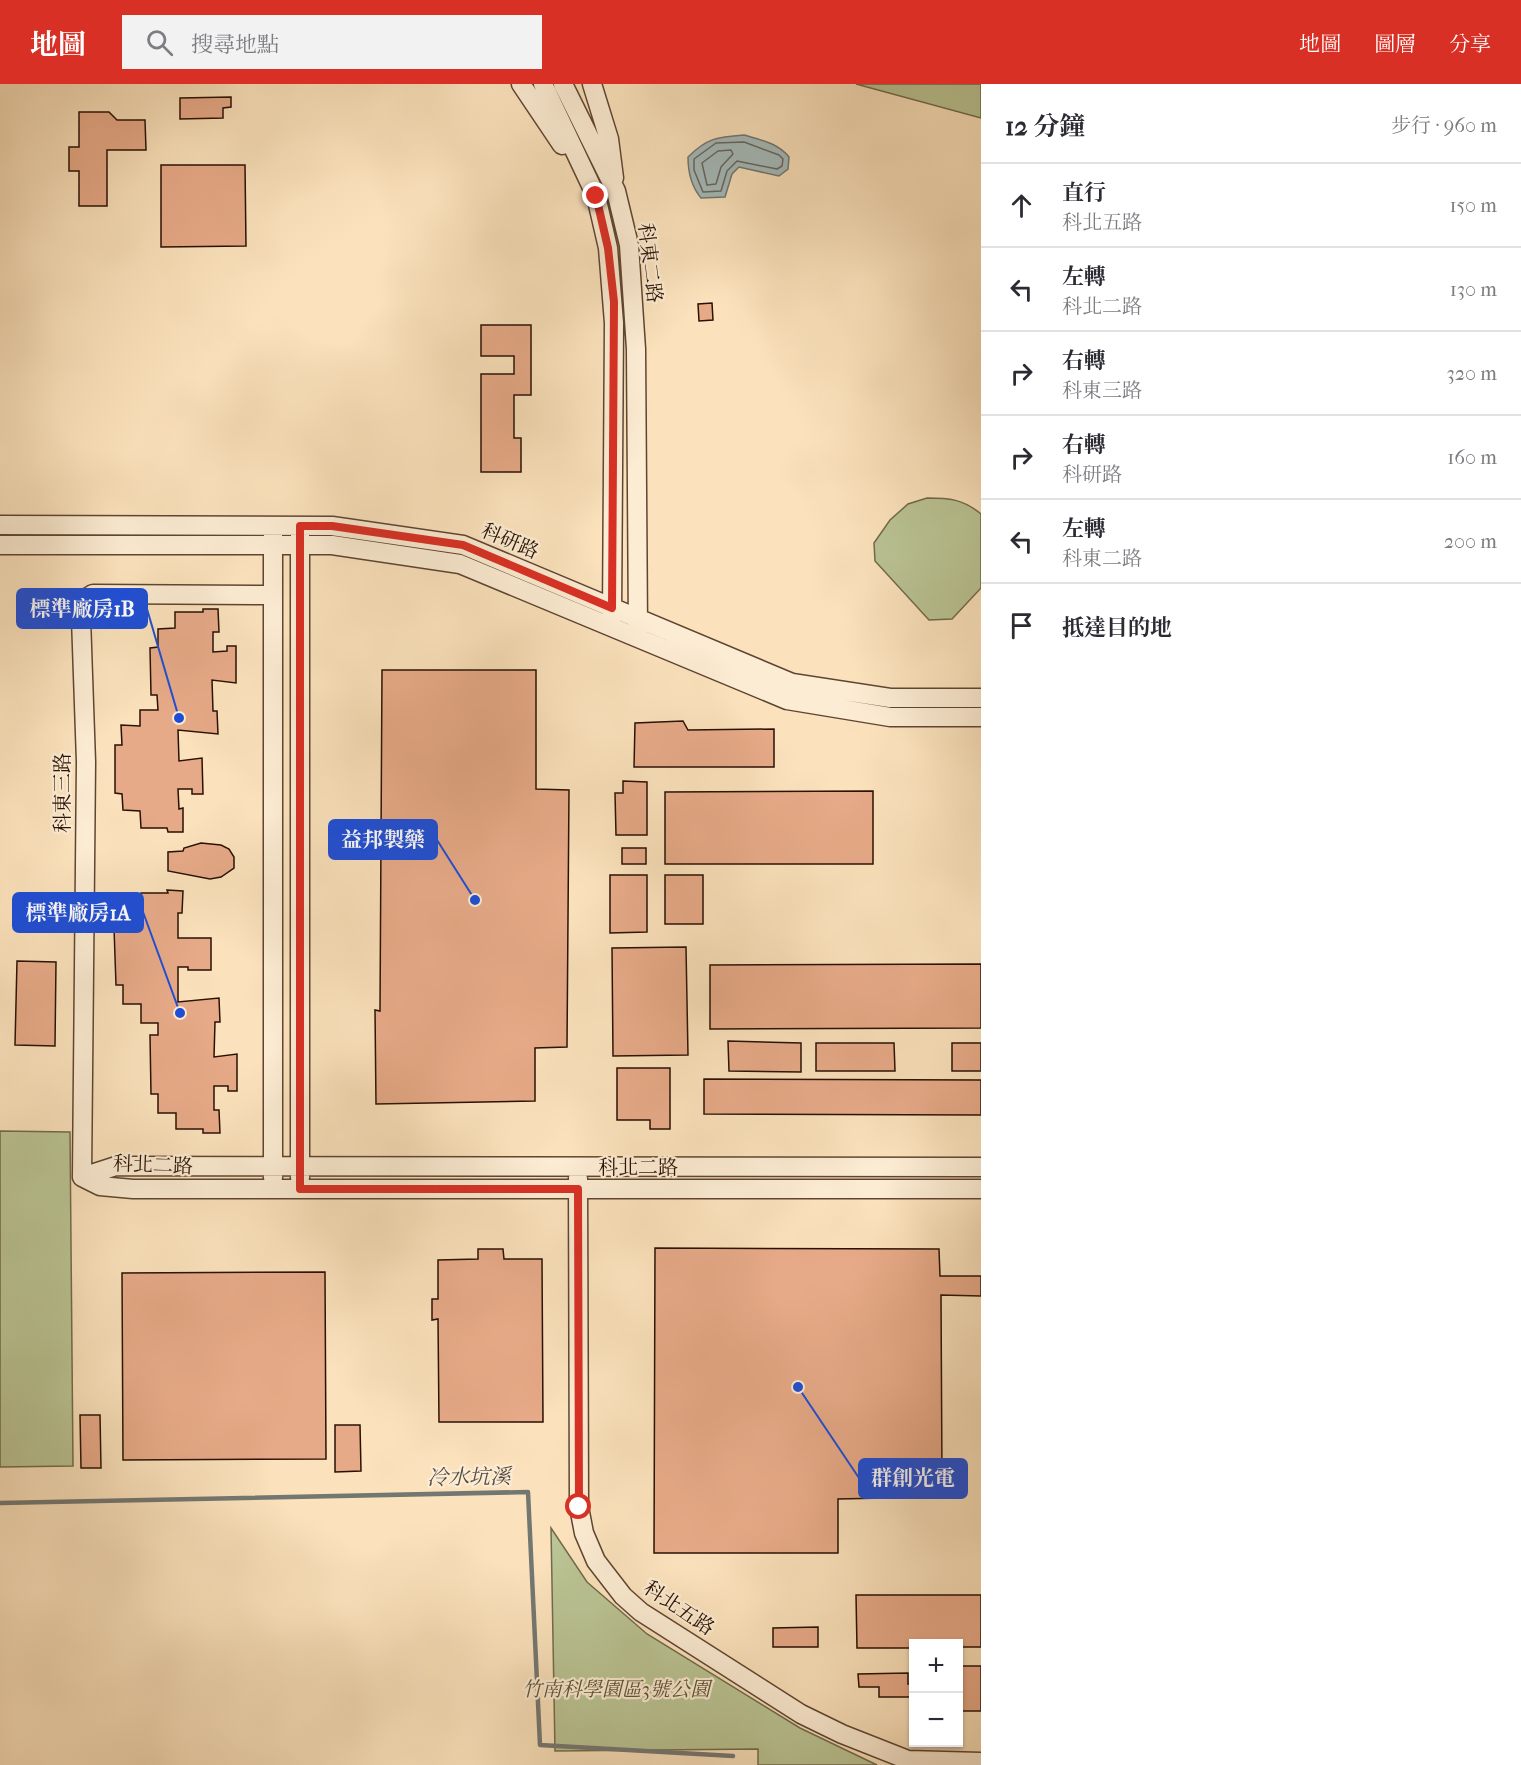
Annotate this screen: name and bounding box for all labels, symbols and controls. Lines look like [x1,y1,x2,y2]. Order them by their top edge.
search box [122,15,542,69]
icon: search [143,26,176,59]
text: 地圖 [30,28,86,61]
text: 搜尋地點 [191,32,279,58]
text: 地圖 [1299,32,1341,56]
text: 圖層 [1374,32,1416,56]
text: 分享 [1449,32,1491,56]
text: 12 分鐘 [1005,111,1085,142]
text: 步行 · 960 m [1391,114,1497,137]
text: 直行 [1062,180,1106,206]
route end [582,182,608,208]
icon: ahead [1005,189,1038,222]
text: 150 m [1449,194,1497,217]
text: 科北五路 [1062,211,1142,234]
street label: 科東二路 [634,222,666,304]
text: 左轉 [1062,264,1106,290]
icon: left [1005,273,1038,306]
text: 130 m [1450,278,1497,301]
text: 科北二路 [1062,295,1142,318]
text: 右轉 [1062,348,1106,374]
icon: right [1005,357,1038,390]
text: 320 m [1447,362,1497,385]
text: 科東三路 [1062,379,1142,402]
text: 右轉 [1062,432,1106,458]
icon: right [1005,441,1038,474]
text: 160 m [1447,446,1497,469]
text: 科研路 [1062,463,1122,486]
text: 左轉 [1062,516,1106,542]
street label: 科研路 [478,519,542,563]
icon: left [1005,525,1038,558]
text: 200 m [1444,530,1497,553]
text: 科東二路 [1062,547,1142,570]
callout: 標準廠房1B [17,589,147,628]
text: 標準廠房1B [29,597,135,621]
icon: arrive [1005,609,1038,642]
text: 抵達目的地 [1062,615,1172,641]
street label: 科東三路 [51,753,74,833]
callout: 益邦製藥 [329,820,437,859]
text: 益邦製藥 [341,828,425,852]
callout: 標準廠房1A [13,893,143,932]
text: 標準廠房1A [25,901,132,925]
street label: 科北二路 [113,1152,193,1178]
street label: 科北二路 [598,1156,678,1179]
callout: 群創光電 [859,1459,967,1498]
water label: 冷水坑溪 [427,1464,513,1490]
text: 群創光電 [871,1466,955,1490]
route start [565,1493,591,1519]
street label: 科北五路 [639,1576,719,1640]
map controls [909,1639,963,1747]
button: + [909,1639,963,1693]
park label: 竹南科學園區3號公園 [522,1678,713,1701]
button: − [909,1693,963,1747]

